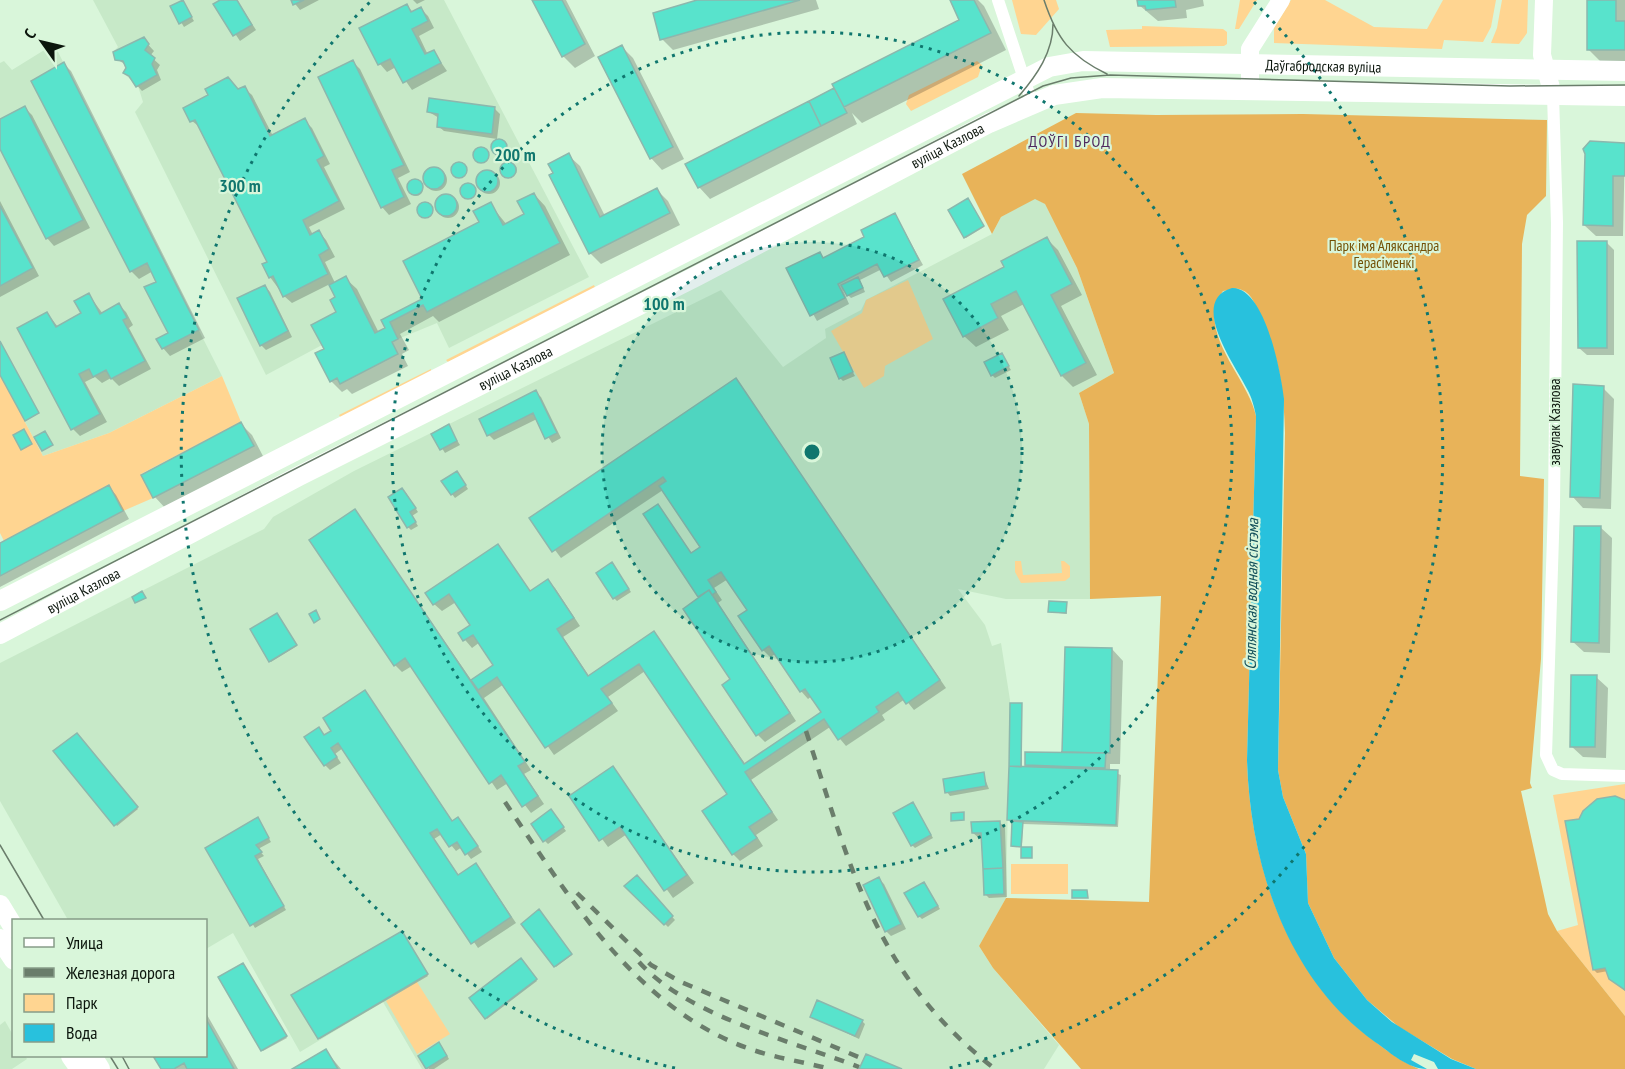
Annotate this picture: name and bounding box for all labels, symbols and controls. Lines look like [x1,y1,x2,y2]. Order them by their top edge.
north arrow [12,12,72,72]
text: С [19,24,40,42]
street label: Даўгабродская вуліца [1265,55,1382,76]
street label: вуліца Казлова [907,118,987,172]
district label: ДОЎГІ БРОД [1029,131,1111,151]
text: 200 m [494,143,536,166]
text: 300 m [219,174,261,197]
park label: Парк імя Аляксандра Герасіменкі [1329,236,1439,272]
text: 100 m [643,292,685,315]
street label: вуліца Казлова [475,341,555,394]
street label: завулак Казлова [1545,378,1564,466]
centre of rings [802,442,822,462]
water label: Сляпянская водная сістэма [1240,517,1262,670]
street label: вуліца Казлова [43,563,123,617]
legend [12,919,207,1057]
text: Улица [66,931,103,954]
text: Железная дорога [65,961,175,984]
text: Парк [66,991,97,1014]
text: Вода [66,1021,97,1044]

